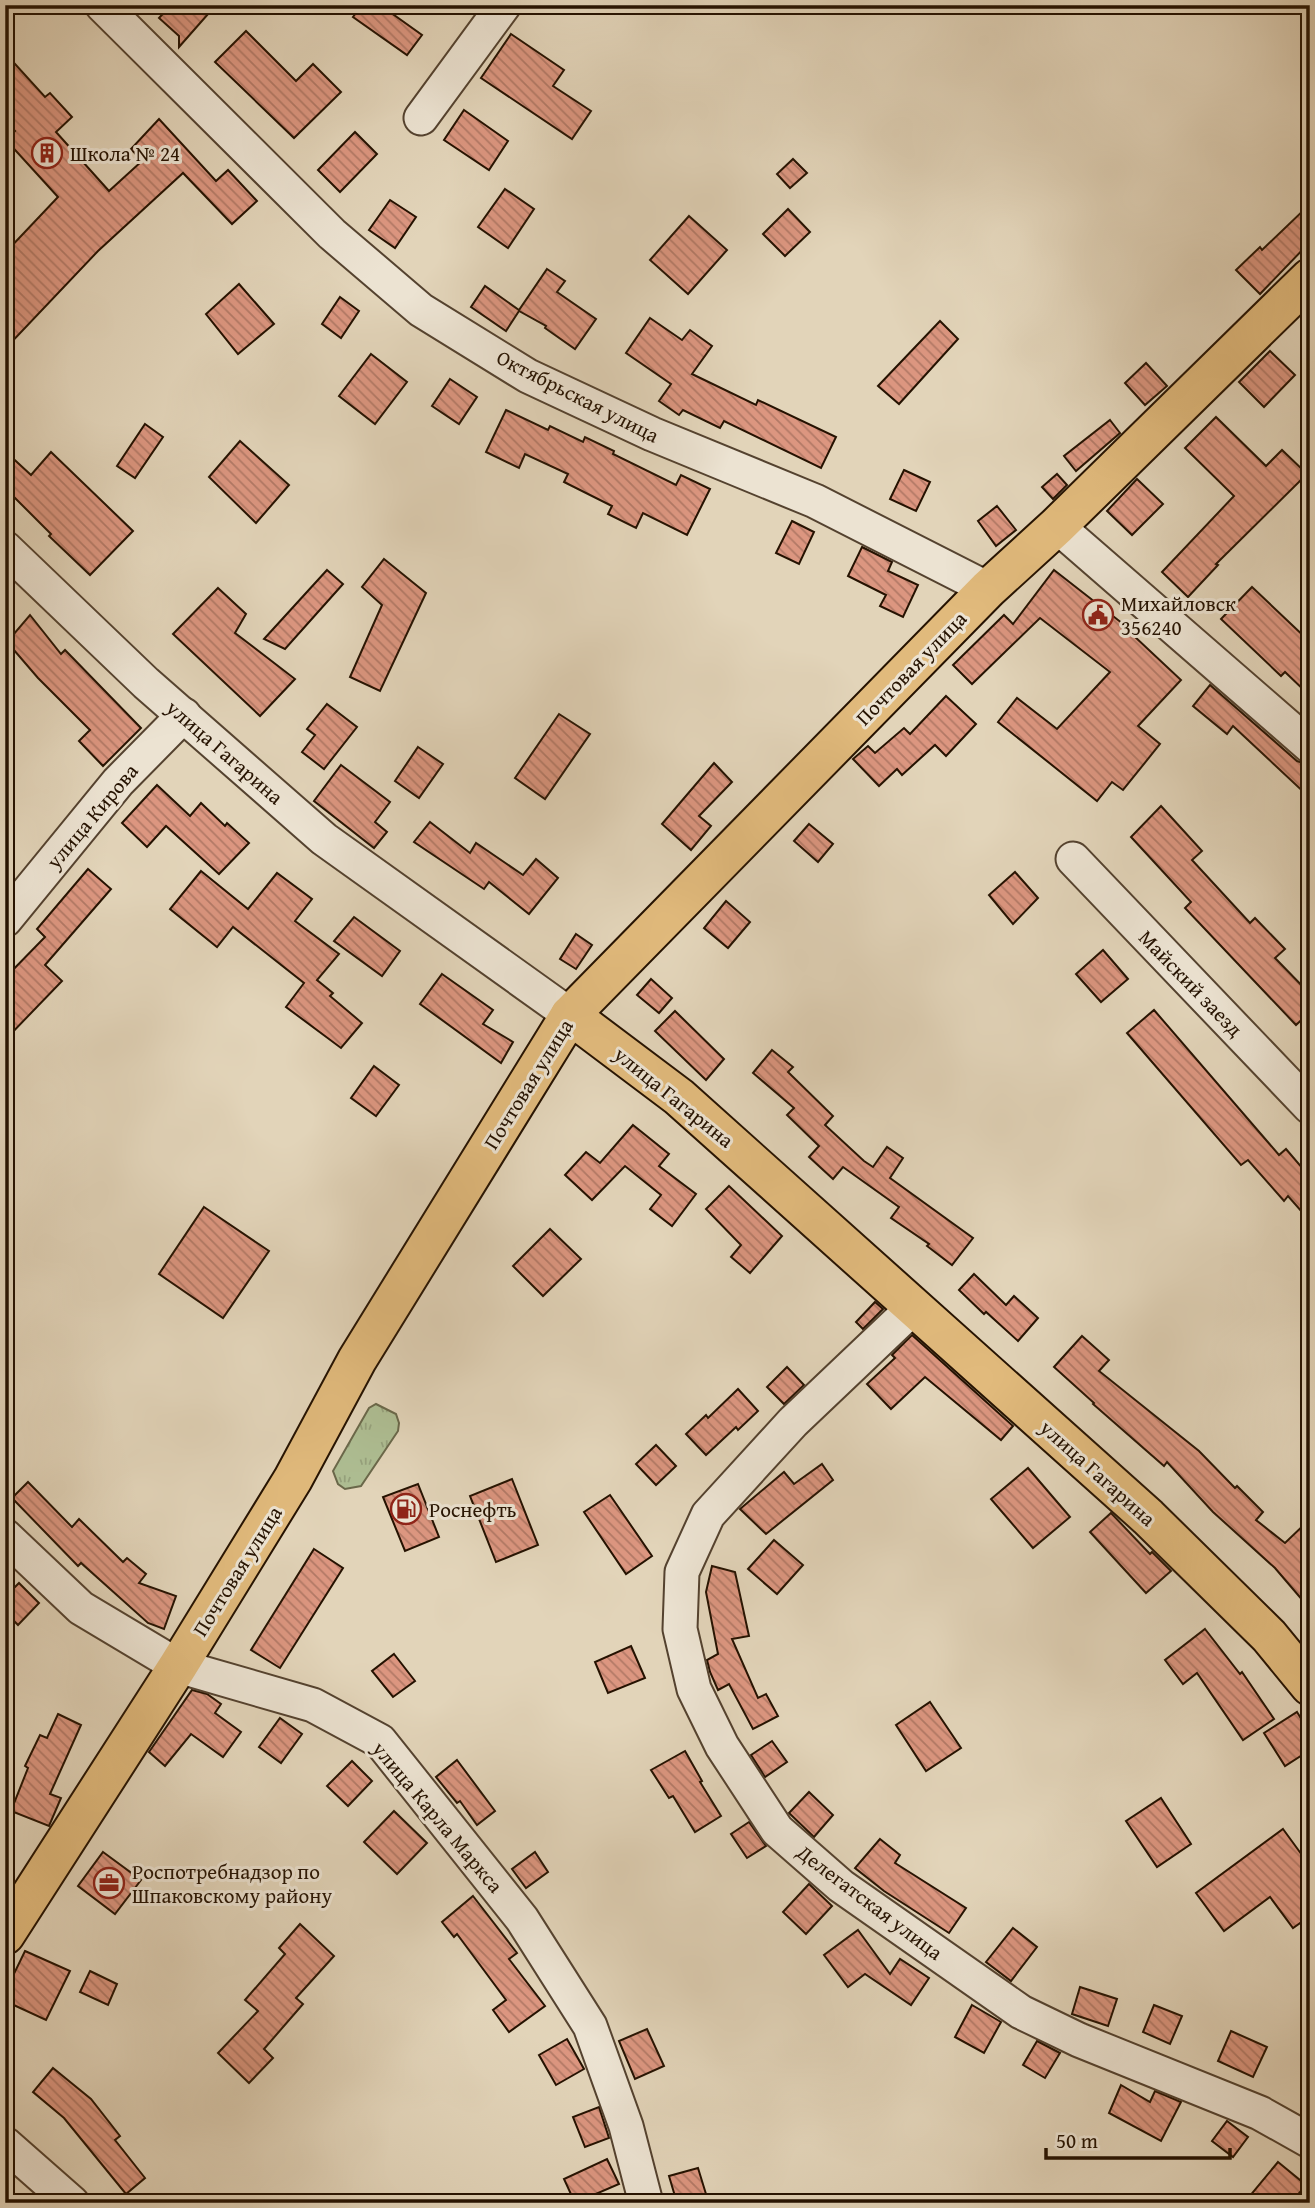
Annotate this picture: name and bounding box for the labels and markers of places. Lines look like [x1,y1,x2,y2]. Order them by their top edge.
building icon: Школа № 24 [30,136,64,170]
place label: Школа № 24 [70,138,180,169]
place label: Михайловск 356240 [1121,588,1236,643]
public building icon: Михайловск 356240 [1081,598,1115,632]
fuel station icon: Роснефть [389,1492,423,1526]
place label: Роснефть [429,1494,517,1525]
place label: Роспотребнадзор по Шпаковскому району [132,1856,332,1911]
office icon: Роспотребнадзор по Шпаковскому району [92,1866,126,1900]

